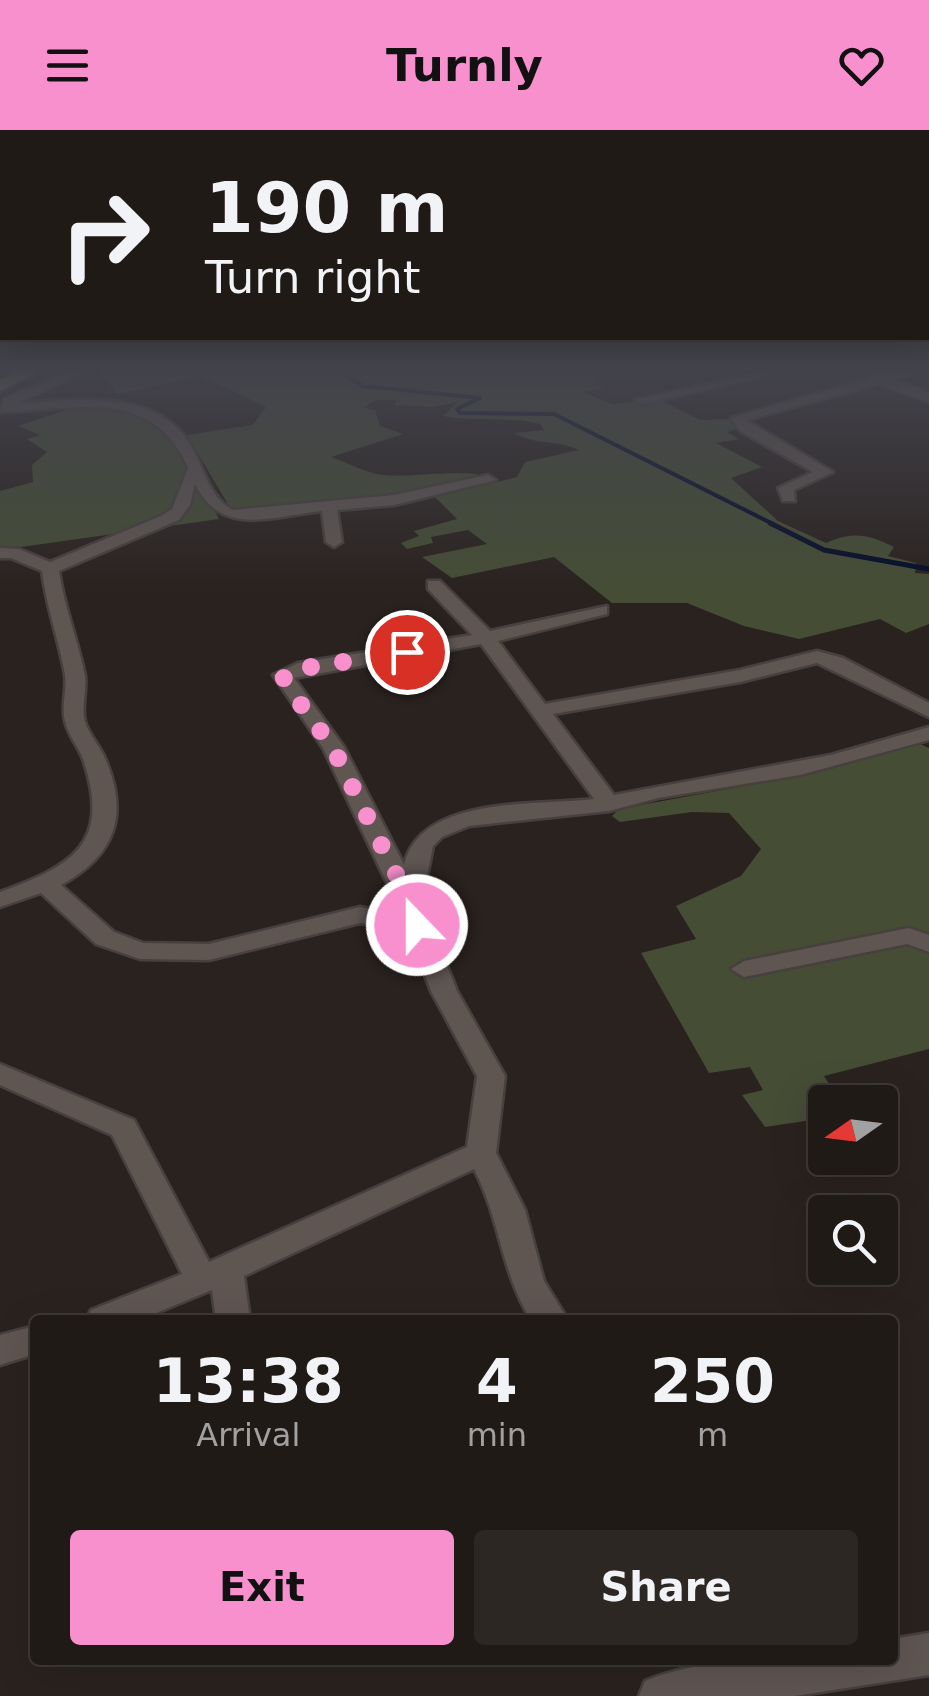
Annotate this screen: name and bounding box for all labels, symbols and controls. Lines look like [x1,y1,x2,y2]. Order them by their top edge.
icon: menu [40,38,95,93]
icon: heart [834,38,889,93]
text: Turnly [386,39,543,92]
text: 190 m [205,167,448,249]
icon: right [40,170,170,300]
text: Turn right [205,251,420,304]
pin [365,610,450,695]
icon: arrive [380,625,435,680]
position arrow [365,873,469,977]
north arrow [808,1085,898,1175]
map controls [808,1085,898,1285]
button: search [808,1195,898,1285]
text: 13:38 [153,1346,344,1416]
text: 4 [476,1346,518,1416]
text: 250 [650,1346,775,1416]
text: Arrival [196,1416,300,1454]
text: min [467,1416,527,1454]
text: m [697,1416,728,1454]
button: Exit [70,1530,454,1645]
button: Share [474,1530,858,1645]

